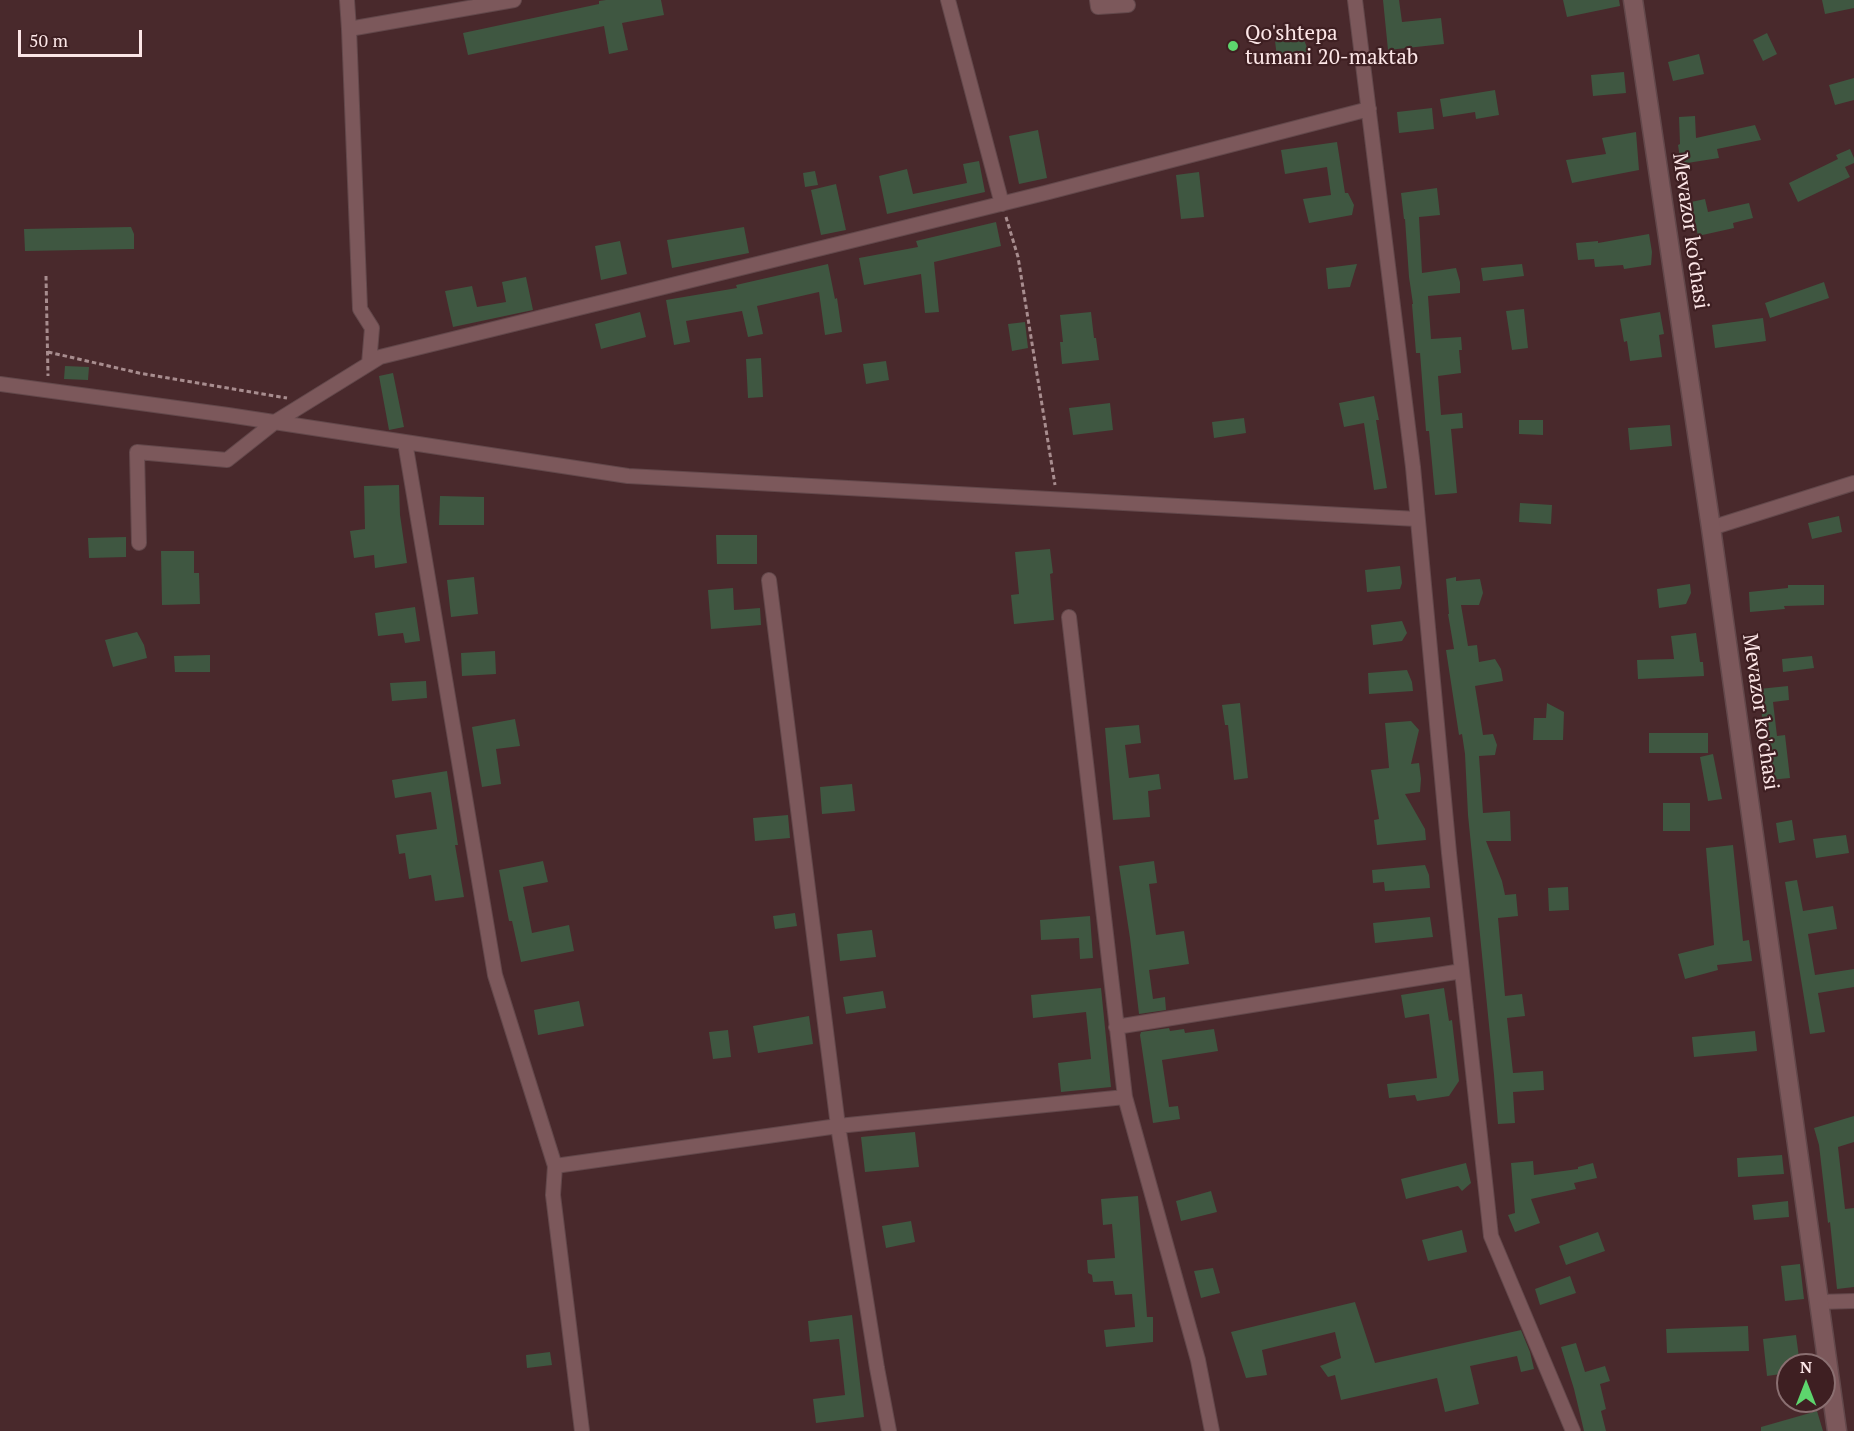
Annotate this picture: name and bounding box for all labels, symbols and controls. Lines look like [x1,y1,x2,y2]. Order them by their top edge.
scale bar [21,18,146,56]
place label: Qo'shtepa tumani 20-maktab [1245,21,1418,71]
text: 50 m [29,28,68,52]
marker: Qo'shtepa tumani 20-maktab [1226,39,1240,53]
street label: Mevazor ko'chasi [1667,151,1713,311]
street label: Mevazor ko'chasi [1737,632,1783,792]
north arrow [1776,1353,1836,1413]
text: N [1800,1356,1812,1378]

